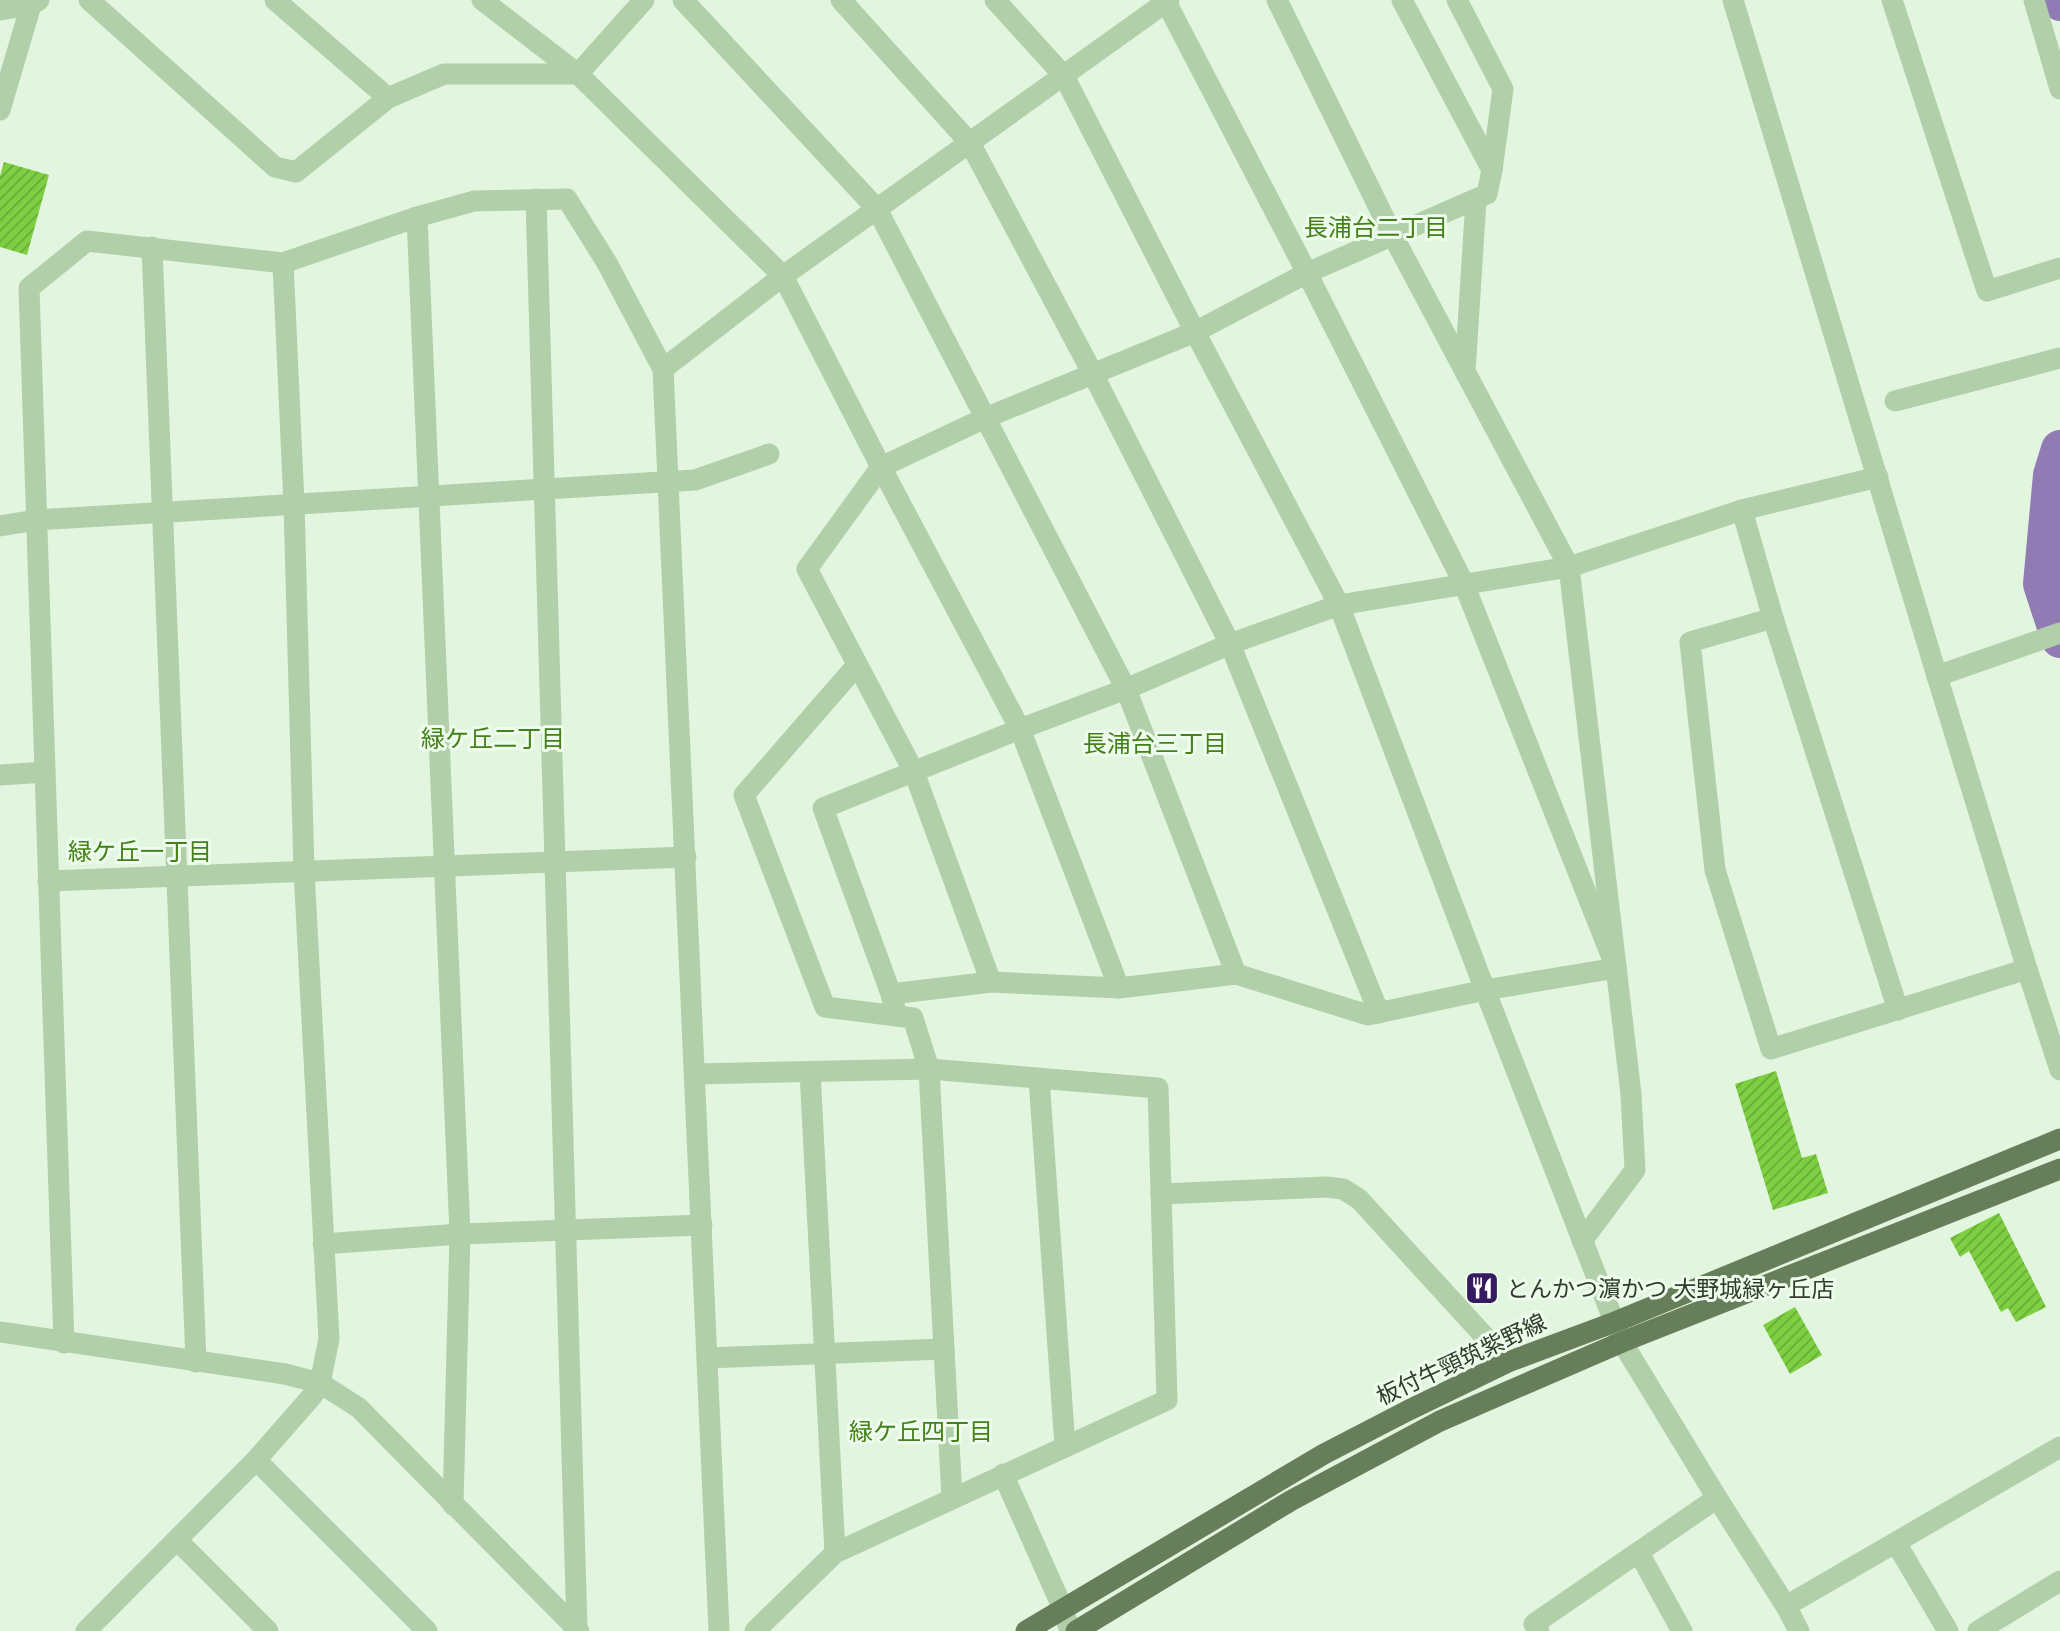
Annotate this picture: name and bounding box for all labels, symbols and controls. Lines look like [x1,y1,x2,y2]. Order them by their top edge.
district label: 長浦台二丁目 [1304,212,1448,242]
district label: 緑ケ丘二丁目 [421,723,565,753]
district label: 長浦台三丁目 [1083,728,1227,758]
district label: 緑ケ丘一丁目 [68,836,212,866]
restaurant icon: とんかつ濵かつ 大野城緑ヶ丘店 [1463,1269,1501,1307]
place label: とんかつ濵かつ 大野城緑ヶ丘店 [1506,1274,1834,1303]
street label: 板付牛頸筑紫野線 [1371,1307,1551,1411]
district label: 緑ケ丘四丁目 [849,1416,993,1446]

